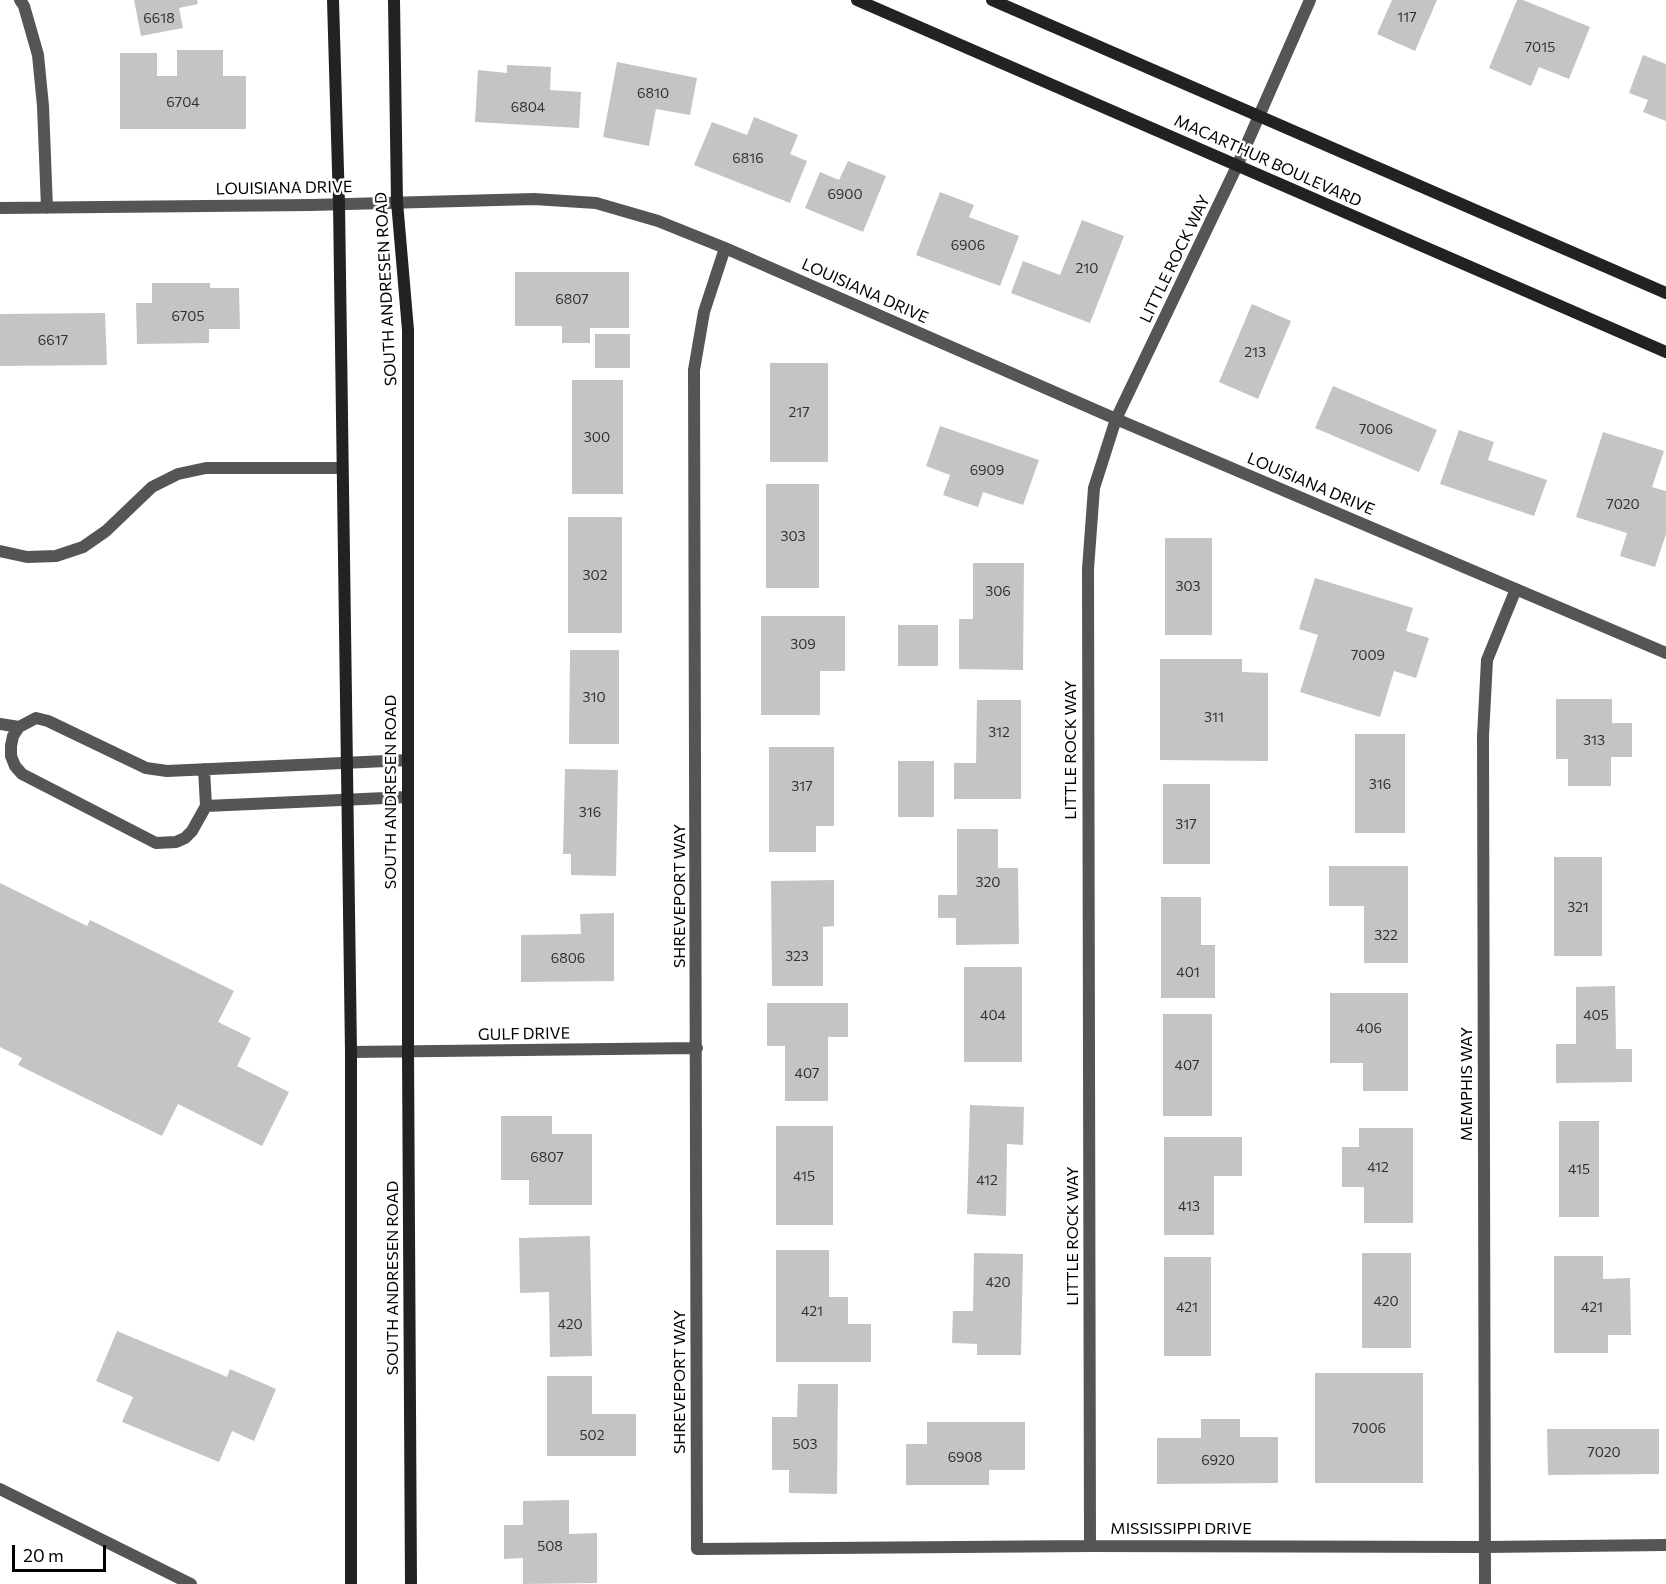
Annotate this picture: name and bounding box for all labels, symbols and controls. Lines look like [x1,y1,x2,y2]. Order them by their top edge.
house number: 117 [1397,9,1417,25]
house number: 6618 [143,10,175,26]
house number: 7015 [1525,39,1555,55]
house number: 6810 [637,85,669,101]
house number: 6704 [166,94,200,110]
house number: 6804 [511,99,545,115]
street label: MACARTHUR BOULEVARD [1171,111,1365,211]
house number: 6816 [732,150,764,166]
street label: LOUISIANA DRIVE [216,177,352,199]
house number: 6900 [827,186,863,202]
street label: SOUTH ANDRESEN ROAD [371,191,401,387]
street label: LITTLE ROCK WAY [1136,192,1214,326]
house number: 6906 [951,237,985,253]
street label: LOUISIANA DRIVE [799,254,931,328]
house number: 210 [1076,260,1098,276]
house number: 6807 [555,291,589,307]
house number: 6705 [172,308,204,324]
house number: 6617 [38,332,68,348]
house number: 213 [1244,344,1266,360]
house number: 217 [788,404,810,420]
house number: 7006 [1359,421,1393,437]
house number: 300 [584,429,610,445]
street label: LOUISIANA DRIVE [1244,448,1378,520]
house number: 6909 [970,462,1004,478]
house number: 7020 [1606,496,1640,512]
house number: 303 [780,528,806,544]
house number: 302 [583,567,607,583]
house number: 303 [1175,578,1201,594]
house number: 306 [985,583,1011,599]
house number: 309 [790,636,816,652]
house number: 7009 [1351,647,1385,663]
street label: LITTLE ROCK WAY [1061,680,1081,820]
house number: 310 [582,689,606,705]
street label: SOUTH ANDRESEN ROAD [381,695,401,889]
house number: 311 [1204,709,1224,725]
house number: 312 [988,724,1010,740]
house number: 313 [1583,732,1605,748]
house number: 316 [1369,776,1391,792]
house number: 317 [791,778,813,794]
house number: 316 [579,804,601,820]
house number: 317 [1175,816,1197,832]
street label: SHREVEPORT WAY [670,824,690,968]
house number: 320 [976,874,1000,890]
house number: 321 [1567,899,1589,915]
house number: 322 [1374,927,1398,943]
house number: 323 [785,948,809,964]
house number: 6806 [551,950,585,966]
house number: 401 [1176,964,1200,980]
house number: 404 [980,1007,1006,1023]
house number: 405 [1583,1007,1609,1023]
house number: 406 [1356,1020,1382,1036]
street label: GULF DRIVE [478,1024,570,1044]
street label: MEMPHIS WAY [1457,1027,1477,1141]
house number: 407 [1175,1057,1199,1073]
house number: 407 [795,1065,819,1081]
house number: 6807 [530,1149,564,1165]
house number: 412 [1367,1159,1389,1175]
house number: 415 [1568,1161,1590,1177]
street label: LITTLE ROCK WAY [1063,1166,1083,1306]
house number: 415 [793,1168,815,1184]
house number: 412 [976,1172,998,1188]
street label: SOUTH ANDRESEN ROAD [383,1181,403,1375]
house number: 413 [1178,1198,1200,1214]
house number: 420 [985,1274,1011,1290]
house number: 420 [1373,1293,1399,1309]
house number: 421 [1176,1299,1198,1315]
house number: 421 [1581,1299,1603,1315]
house number: 421 [801,1303,823,1319]
street label: SHREVEPORT WAY [670,1310,690,1454]
house number: 420 [557,1316,583,1332]
house number: 7006 [1352,1420,1386,1436]
house number: 502 [580,1427,604,1443]
house number: 503 [792,1436,818,1452]
house number: 7020 [1587,1444,1621,1460]
house number: 6908 [948,1449,982,1465]
house number: 6920 [1201,1452,1235,1468]
street label: MISSISSIPPI DRIVE [1110,1519,1252,1539]
scale bar [15,1533,110,1571]
house number: 508 [537,1538,563,1554]
text: 20 m [23,1544,64,1566]

